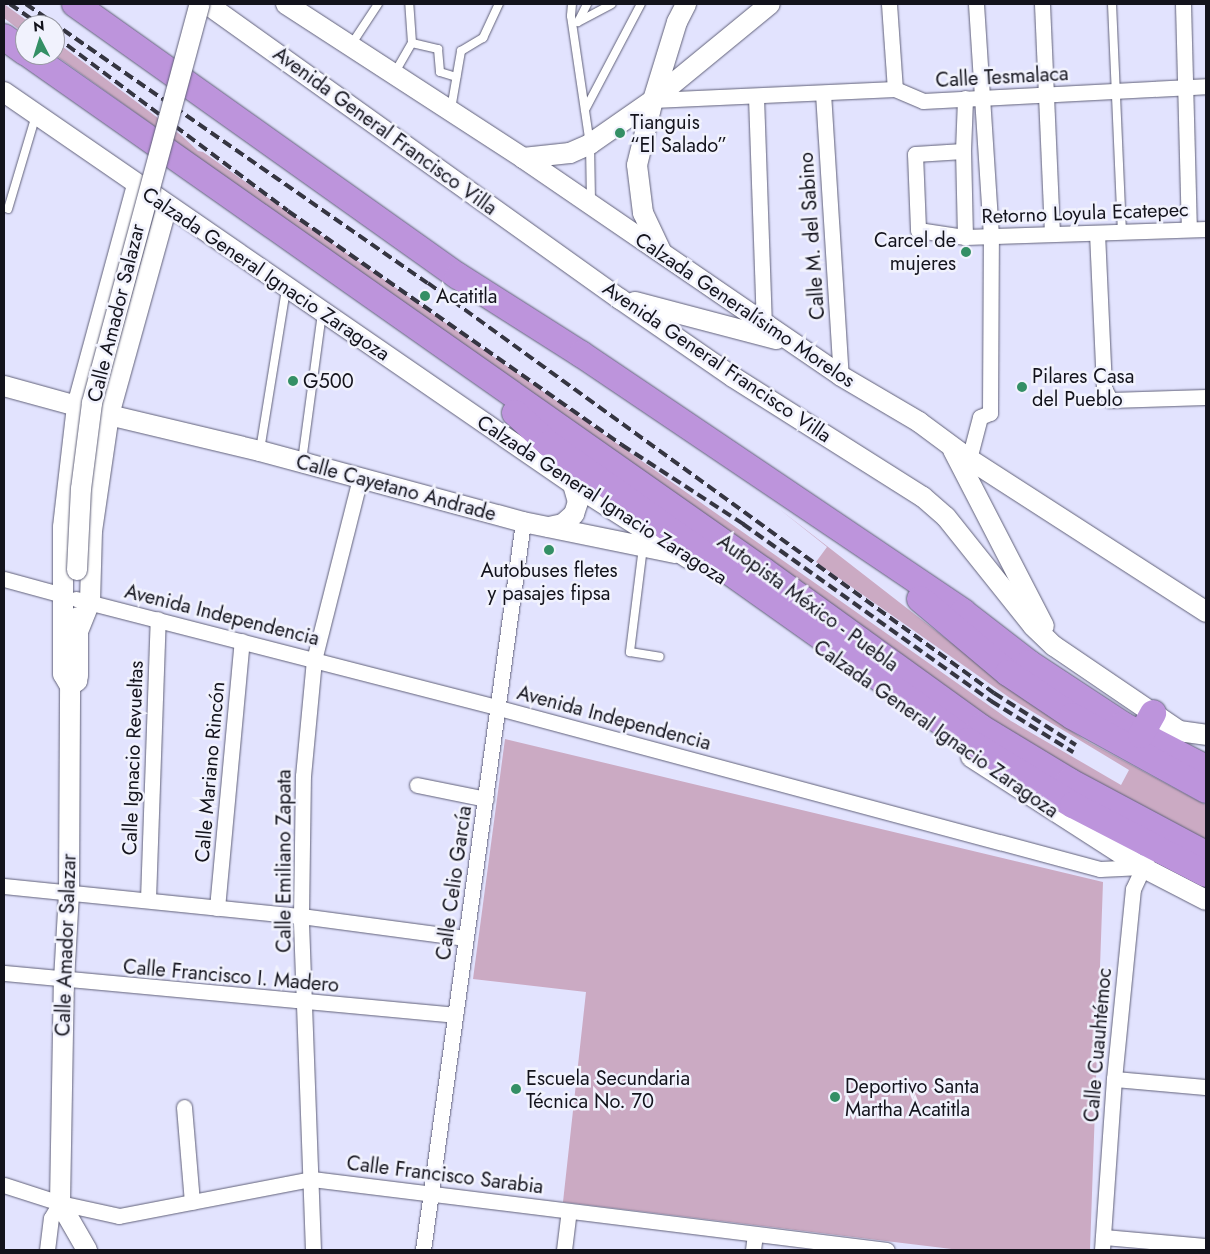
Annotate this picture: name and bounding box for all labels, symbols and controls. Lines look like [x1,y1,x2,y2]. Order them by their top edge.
north arrow [15,15,65,65]
text: N [32,16,45,37]
street label: Avenida General Francisco Villa [269,42,501,220]
street label: Calle Tesmalaca [935,62,1069,92]
place label: Tianguis “El Salado” [630,110,727,157]
marker: Tianguis “El Salado” [614,127,626,139]
street label: Calle M. del Sabino [794,151,830,321]
street label: Calzada General Ignacio Zaragoza [138,182,394,366]
street label: Retorno Loyula Ecatepec [981,197,1189,229]
street label: Calle Amador Salazar [82,221,150,405]
street label: Calzada Generalísimo Morelos [631,227,859,393]
place label: Carcel de mujeres [874,228,956,275]
marker: Carcel de mujeres [960,246,972,258]
street label: Avenida General Francisco Villa [598,276,836,448]
place label: Acatitla [436,284,497,308]
marker: Acatitla [418,289,432,303]
place label: Pilares Casa del Pueblo [1032,364,1134,411]
place label: G500 [303,369,354,393]
marker: G500 [287,375,299,387]
marker: Pilares Casa del Pueblo [1016,381,1028,393]
street label: Calzada General Ignacio Zaragoza [472,410,732,590]
street label: Calle Cayetano Andrade [293,450,499,526]
street label: Autopista México - Puebla [713,529,903,677]
marker: Autobuses fletes y pasajes fipsa [543,544,555,556]
place label: Autobuses fletes y pasajes fipsa [480,558,618,605]
street label: Avenida Independencia [122,579,322,651]
street label: Calzada General Ignacio Zaragoza [809,635,1063,823]
street label: Calle Ignacio Revueltas [118,660,148,856]
street label: Calle Mariano Rincón [190,680,230,864]
street label: Avenida Independencia [514,681,714,755]
street label: Calle Emiliano Zapata [272,769,296,953]
street label: Calle Celio García [431,804,477,962]
street label: Calle Amador Salazar [51,853,81,1037]
street label: Calle Francisco I. Madero [122,955,340,997]
street label: Calle Cuauhtémoc [1079,967,1117,1123]
place label: Escuela Secundaria Técnica No. 70 [526,1066,690,1113]
place label: Deportivo Santa Martha Acatitla [845,1074,979,1121]
marker: Escuela Secundaria Técnica No. 70 [510,1083,522,1095]
marker: Deportivo Santa Martha Acatitla [829,1091,841,1103]
street label: Calle Francisco Sarabia [345,1151,545,1199]

